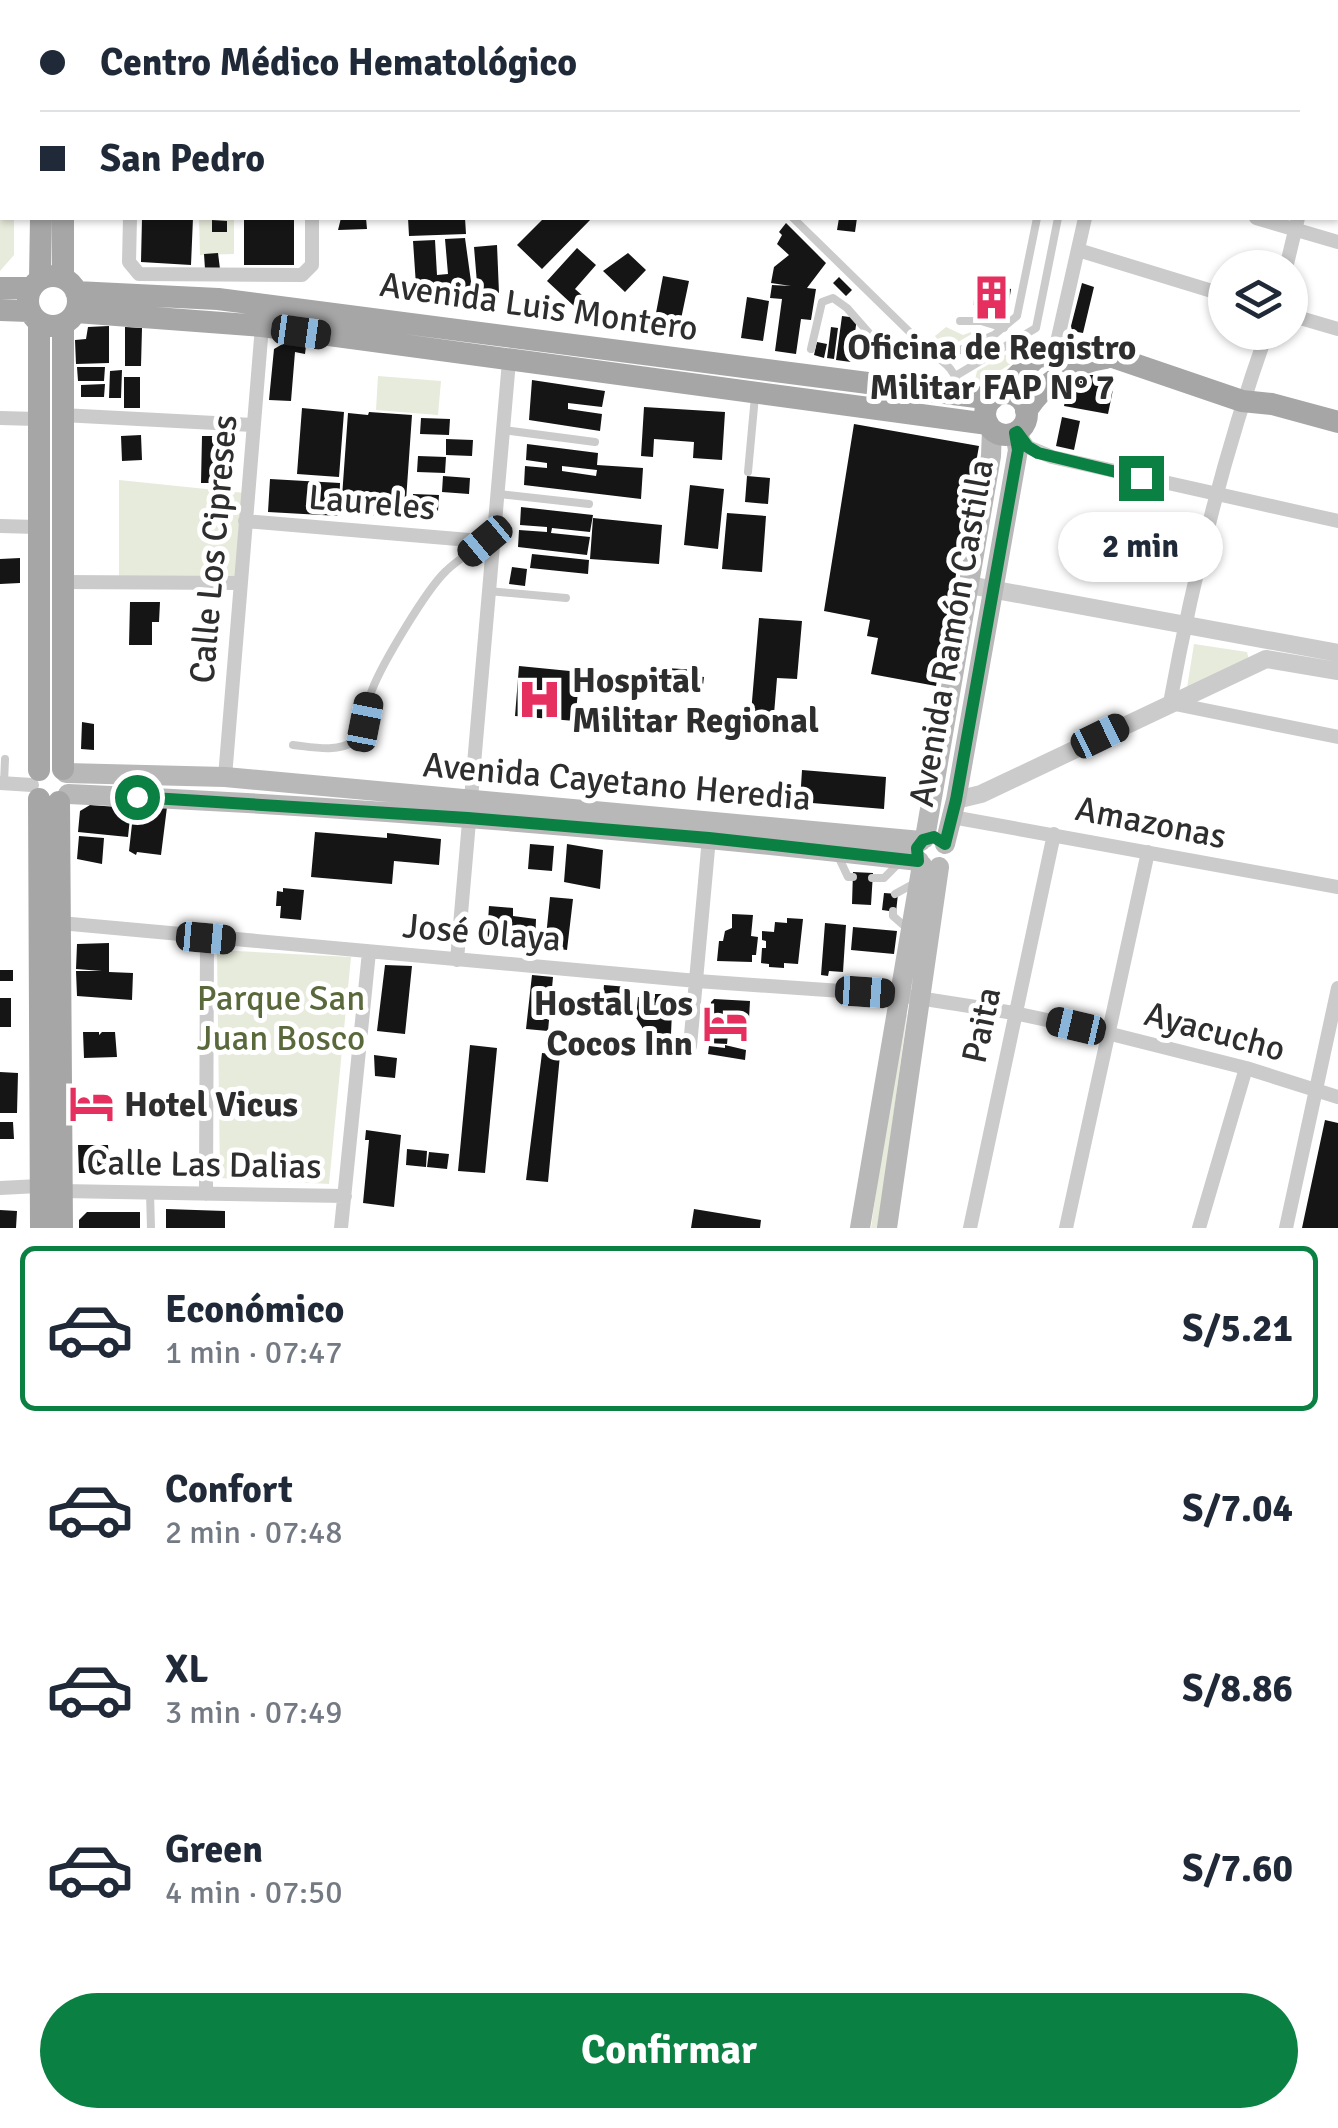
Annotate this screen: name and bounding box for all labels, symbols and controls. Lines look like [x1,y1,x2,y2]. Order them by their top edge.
text: Centro Médico Hematológico [100,39,577,86]
text: San Pedro [100,135,265,182]
map controls [1208,250,1308,350]
button: layers [1208,250,1308,350]
street label: Avenida Luis Montero [377,263,701,350]
building icon: Oficina de Registro Militar FAP N° 7 [968,273,1016,321]
car [269,313,333,351]
place label: Oficina de Registro Militar FAP N° 7 [848,326,1136,409]
street label: Calle Los Cipreses [180,413,247,685]
street label: Avenida Ramón Castilla [900,456,1003,810]
route end [1119,456,1164,501]
street label: Laureles [307,476,437,529]
car [452,510,518,572]
callout: 2 min [1058,513,1224,583]
text: 2 min [1102,527,1179,566]
place label: Hospital Militar Regional [572,659,819,742]
hospital icon: Hospital Militar Regional [515,676,563,724]
car [345,690,385,754]
car [1066,709,1134,763]
street label: Avenida Cayetano Heredia [421,743,813,820]
route start [115,775,160,820]
street label: Amazonas [1072,787,1230,858]
street label: José Olaya [401,904,563,961]
car [175,920,237,956]
car [834,975,896,1009]
park label: Parque San Juan Bosco [197,977,365,1060]
place label: Hostal Los Cocos Inn [534,982,693,1065]
street label: Paita [953,983,1010,1067]
street label: Ayacucho [1140,992,1290,1071]
hotel icon: Hostal Los Cocos Inn [702,999,750,1047]
car [1043,1005,1109,1047]
hotel icon: Hotel Vicus [67,1080,115,1128]
place label: Hotel Vicus [124,1083,298,1126]
street label: Calle Las Dalias [86,1141,322,1188]
icon: car [45,1284,135,1374]
text: Económico [165,1286,344,1333]
text: S/5.21 [1182,1305,1293,1352]
text: 1 min · 07:47 [165,1333,343,1372]
icon: car [45,1464,135,1554]
text: Confort [165,1466,293,1513]
text: S/7.04 [1182,1485,1293,1532]
text: 2 min · 07:48 [165,1513,343,1552]
icon: car [45,1644,135,1734]
text: XL [165,1646,208,1693]
text: S/8.86 [1182,1665,1293,1712]
text: 3 min · 07:49 [165,1693,343,1732]
icon: car [45,1824,135,1914]
text: Green [165,1826,263,1873]
text: S/7.60 [1182,1845,1293,1892]
text: 4 min · 07:50 [165,1873,343,1912]
button: Confirmar [40,1993,1298,2108]

